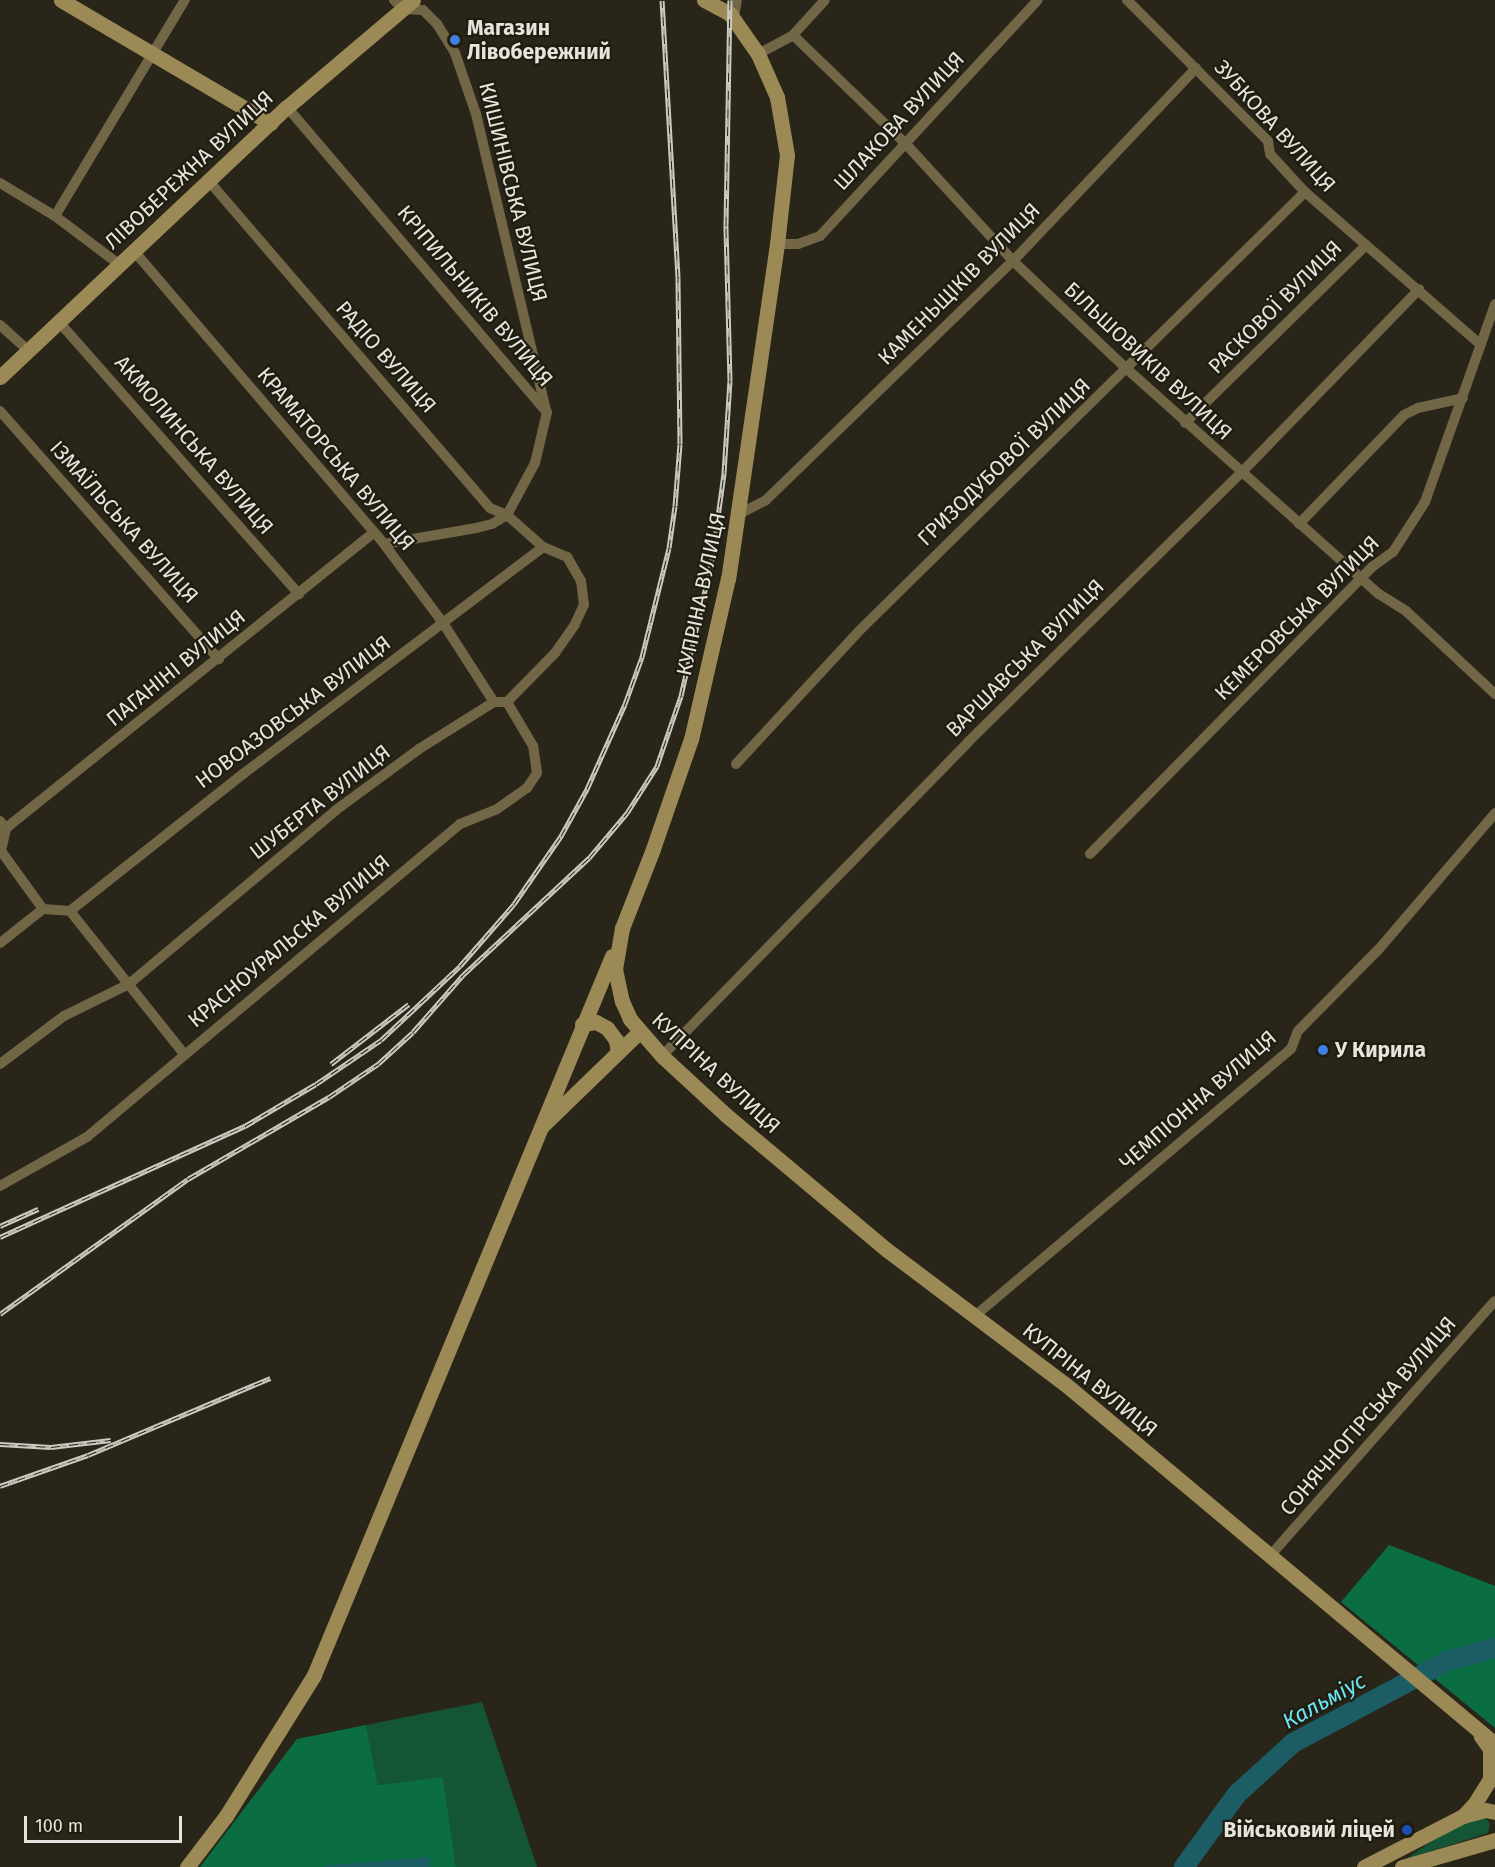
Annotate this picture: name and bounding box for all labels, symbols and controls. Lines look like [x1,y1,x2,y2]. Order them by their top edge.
place label: Магазин Лівобережний [467,15,611,65]
marker: Магазин Лівобережний [448,33,462,47]
street label: ШЛАКОВА ВУЛИЦЯ [828,47,970,195]
street label: ЗУБКОВА ВУЛИЦЯ [1209,55,1341,197]
street label: КИШИНІВСЬКА ВУЛИЦЯ [473,80,553,304]
street label: ЛІВОБЕРЕЖНА ВУЛИЦЯ [99,85,279,255]
street label: КАМЕНЬЩІКІВ ВУЛИЦЯ [873,198,1045,370]
street label: КРІПИЛЬНИКІВ ВУЛИЦЯ [392,200,558,392]
street label: РАСКОВОЇ ВУЛИЦЯ [1203,235,1347,379]
street label: БІЛЬШОВИКІВ ВУЛИЦЯ [1059,277,1237,445]
street label: РАДІО ВУЛИЦЯ [331,296,441,418]
street label: АКМОЛИНСЬКА ВУЛИЦЯ [109,350,279,540]
street label: КРАМАТОРСЬКА ВУЛИЦЯ [252,362,420,556]
street label: ГРИЗОДУБОВОЇ ВУЛИЦЯ [912,373,1096,551]
street label: ІЗМАЇЛЬСЬКА ВУЛИЦЯ [45,436,203,608]
street label: КУПРІНА ВУЛИЦЯ [671,510,731,678]
street label: КЕМЕРОВСЬКА ВУЛИЦЯ [1209,530,1385,706]
street label: ВАРШАВСЬКА ВУЛИЦЯ [941,574,1109,742]
street label: ПАГАНІНІ ВУЛИЦЯ [102,604,250,732]
street label: НОВОАЗОВСЬКА ВУЛИЦЯ [190,630,396,794]
street label: ШУБЕРТА ВУЛИЦЯ [245,739,395,865]
street label: КРАСНОУРАЛЬСКА ВУЛИЦЯ [183,849,395,1033]
street label: КУПРІНА ВУЛИЦЯ [647,1007,785,1139]
street label: ЧЕМПІОННА ВУЛИЦЯ [1114,1025,1282,1175]
place label: У Кирила [1335,1037,1426,1063]
marker: У Кирила [1316,1043,1330,1057]
street label: СОНЯЧНОГІРСЬКА ВУЛИЦЯ [1275,1311,1461,1521]
street label: КУПРІНА ВУЛИЦЯ [1018,1318,1162,1442]
water label: Кальміус [1278,1667,1370,1735]
scale bar [27,1804,184,1842]
text: 100 m [35,1815,83,1837]
place label: Військовий ліцей [1224,1817,1395,1843]
marker: Військовий ліцей [1400,1823,1414,1837]

